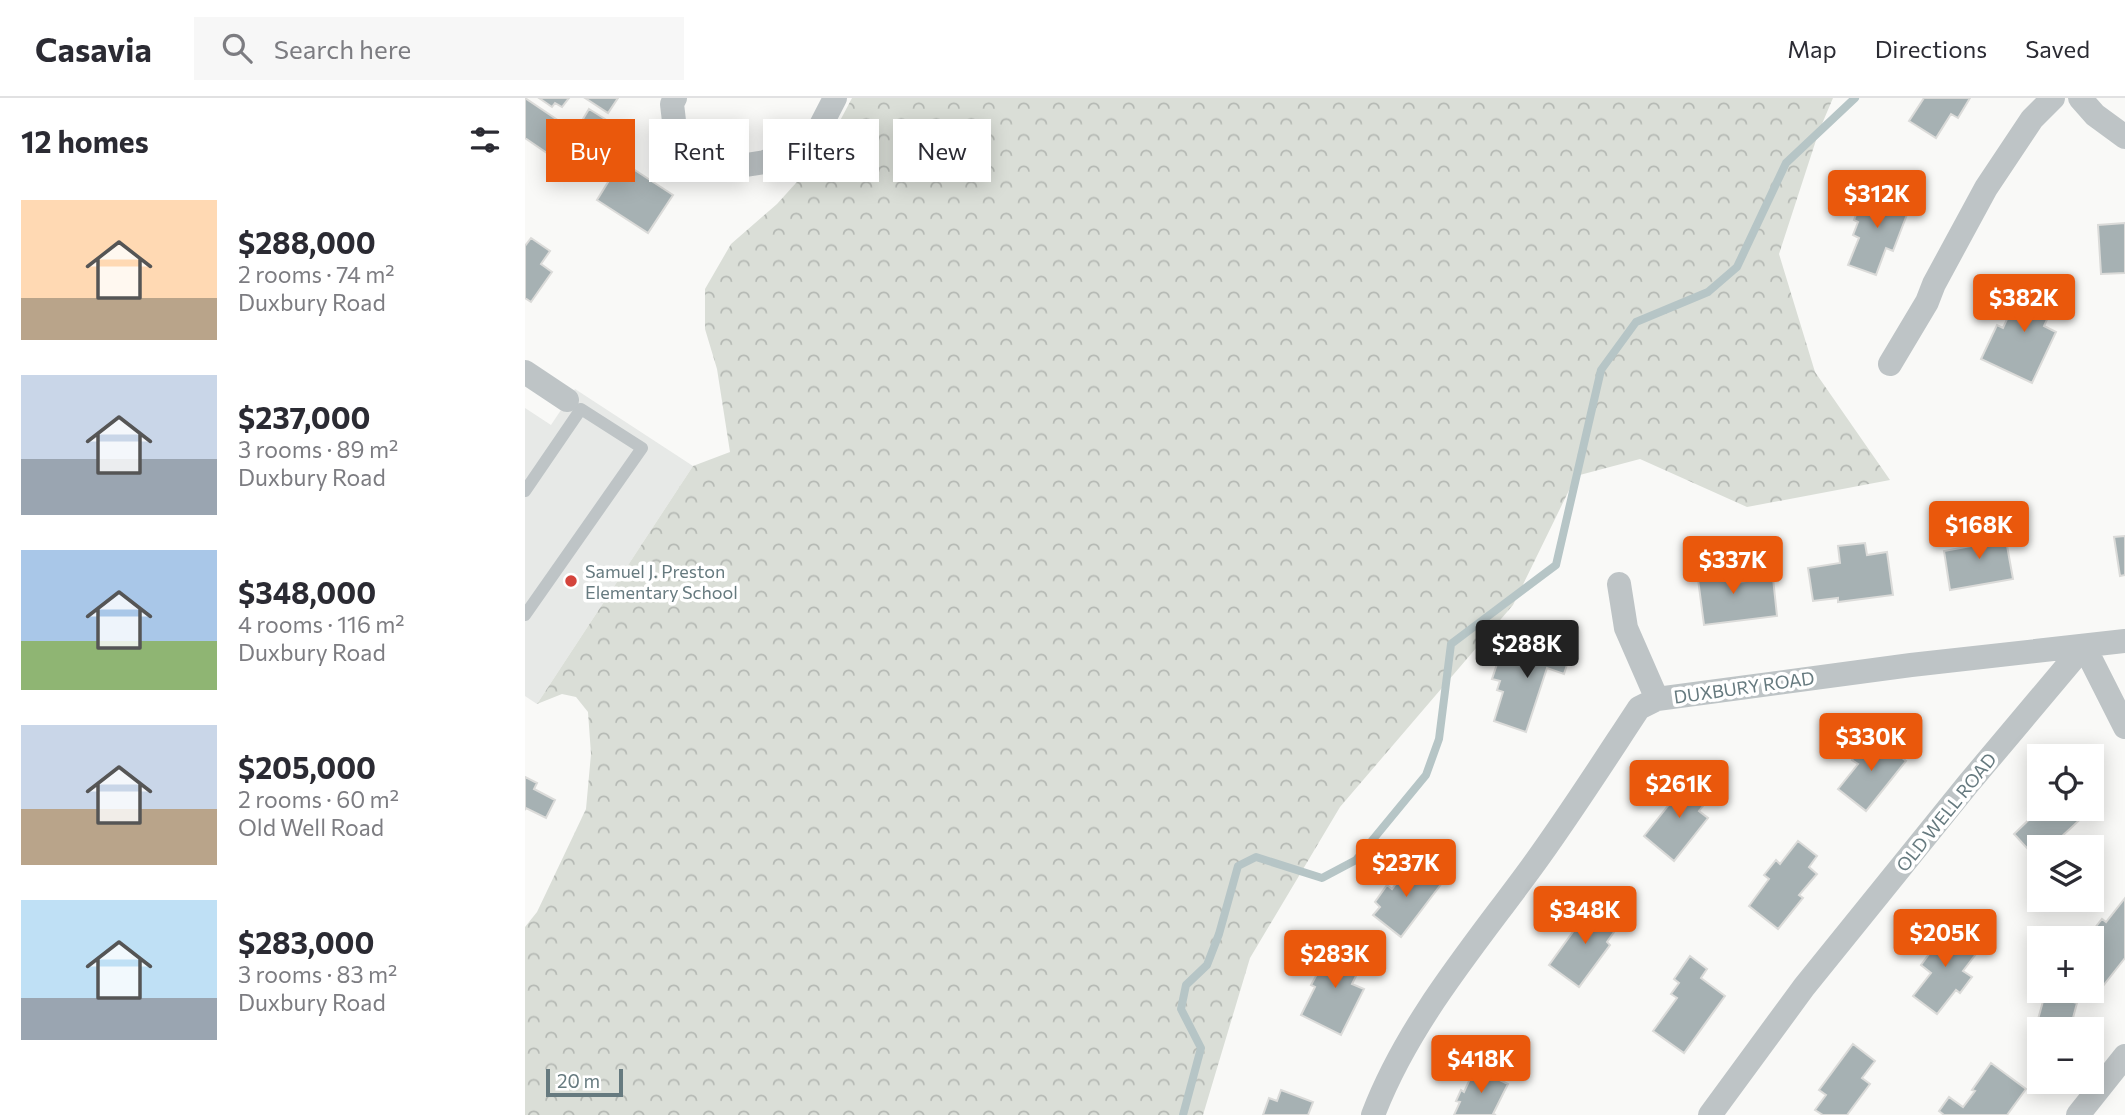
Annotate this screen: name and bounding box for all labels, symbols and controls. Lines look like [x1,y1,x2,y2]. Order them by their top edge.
search box [194,17,684,80]
text: Casavia [35,28,152,69]
icon: search [218,29,256,67]
text: Search here [274,33,411,64]
text: Map [1787,34,1837,63]
text: Directions [1875,34,1987,63]
text: Saved [2025,34,2090,63]
chip: Buy [546,119,635,182]
chip: Rent [649,119,749,182]
chip: Filters [763,119,879,182]
chip: New [893,119,991,182]
icon: filters [466,121,504,159]
text: 12 homes [21,122,149,159]
pin: $312K [1828,170,1926,230]
text: $312K [1844,179,1910,207]
text: $288,000 [238,223,376,260]
icon: home [77,228,161,312]
text: 2 rooms · 74 m² [238,260,394,288]
pin: $382K [1975,274,2073,334]
text: $382K [1989,283,2059,311]
text: Duxbury Road [238,288,386,316]
text: $237,000 [238,398,371,435]
icon: home [77,403,161,487]
text: 3 rooms · 89 m² [238,435,398,463]
text: Duxbury Road [238,463,386,491]
pin: $168K [1930,502,2028,561]
text: $168K [1945,510,2013,538]
pin: $337K [1684,536,1782,596]
text: $337K [1699,545,1767,573]
place label: Samuel J. Preston Elementary School [585,560,738,603]
text: $348,000 [238,573,376,610]
marker: Samuel J. Preston Elementary School [563,573,579,589]
icon: home [77,578,161,662]
text: 4 rooms · 116 m² [238,610,405,638]
pin: $288K [1478,620,1576,680]
text: $288K [1492,629,1562,657]
text: Duxbury Road [238,638,386,666]
street label: DUXBURY ROAD [1672,666,1816,708]
pin: $330K [1822,714,1920,773]
text: $330K [1835,722,1907,750]
map controls [2027,744,2104,1094]
button: locate [2027,744,2104,821]
text: $205,000 [238,748,376,785]
street label: OLD WELL ROAD [1891,748,2001,876]
icon: home [77,753,161,837]
pin: $261K [1630,760,1728,820]
text: $261K [1646,769,1712,797]
text: 2 rooms · 60 m² [238,785,399,813]
text: Old Well Road [238,813,384,841]
button: layers [2027,835,2104,912]
pin: $237K [1357,840,1455,899]
text: $237K [1372,848,1440,876]
pin: $348K [1536,886,1634,946]
text: $348K [1549,895,1621,923]
pin: $205K [1896,910,1994,969]
text: $205K [1910,918,1980,946]
text: $283,000 [238,923,374,960]
button: + [2027,926,2104,1003]
icon: home [77,928,161,1012]
pin: $283K [1286,930,1384,990]
text: $283K [1300,939,1370,967]
text: 3 rooms · 83 m² [238,960,397,988]
text: Duxbury Road [238,988,386,1016]
button: − [2027,1017,2104,1094]
pin: $418K [1432,1035,1530,1095]
text: $418K [1447,1044,1515,1072]
scale bar [546,1066,623,1098]
text: 20 m [557,1069,600,1092]

